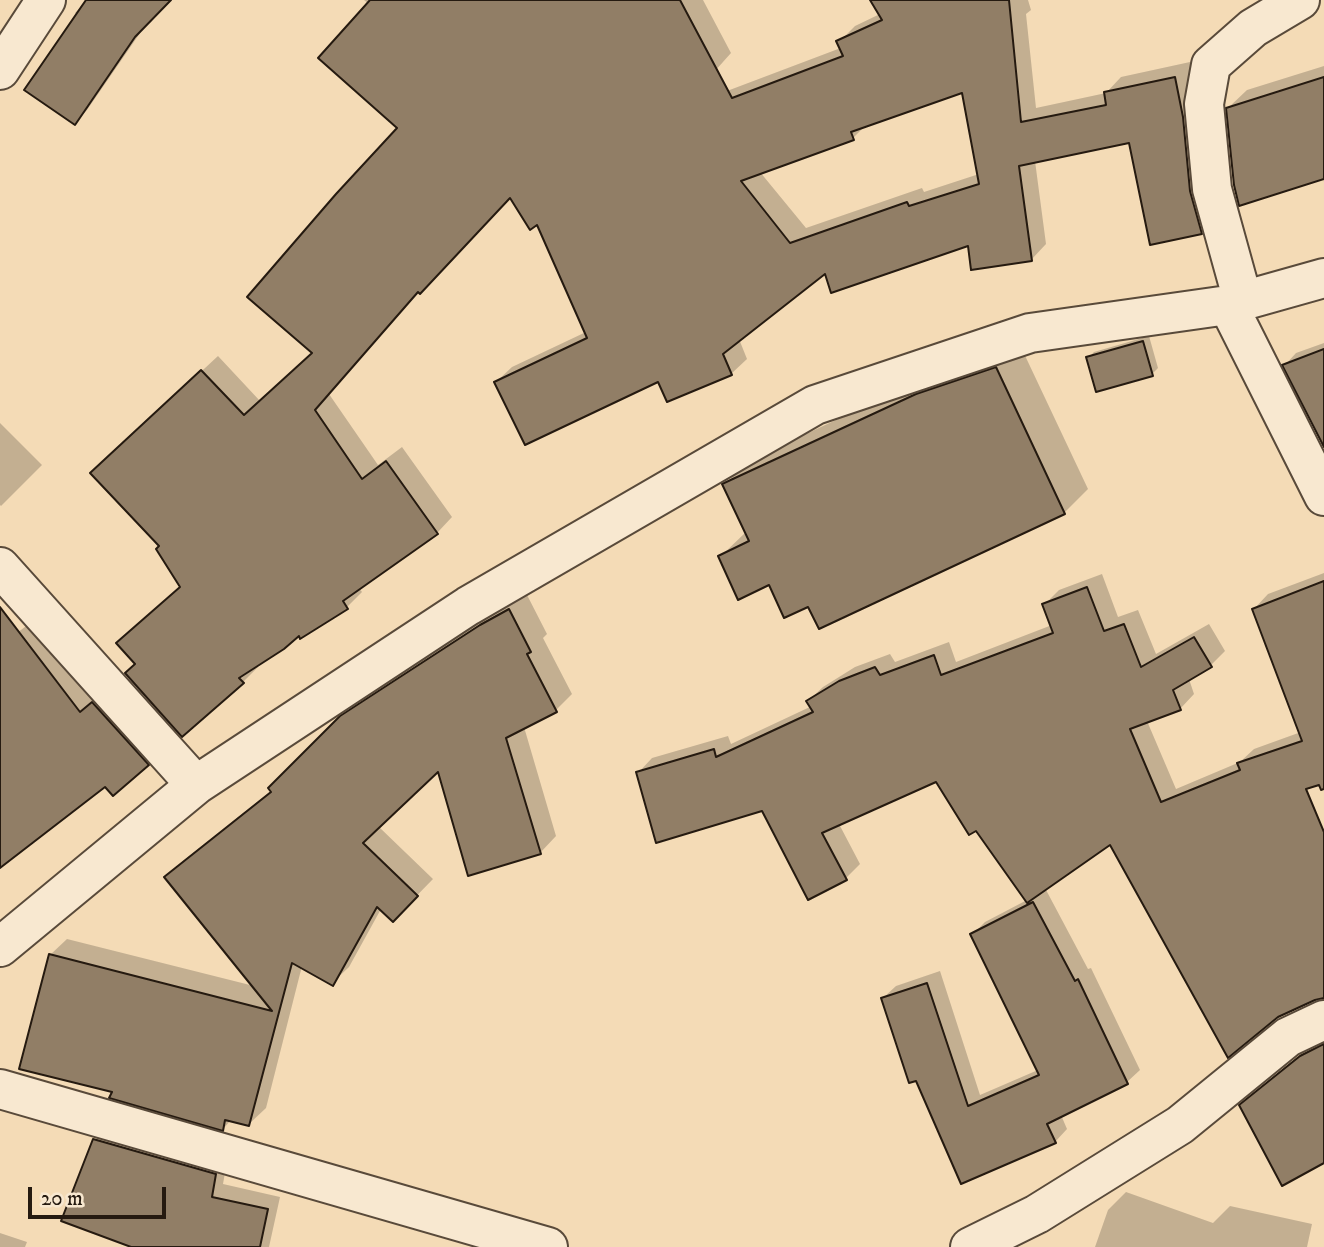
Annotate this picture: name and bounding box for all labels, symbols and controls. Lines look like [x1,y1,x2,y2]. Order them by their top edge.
scale bar [32,1174,170,1218]
text: 20 m [41,1186,83,1212]

